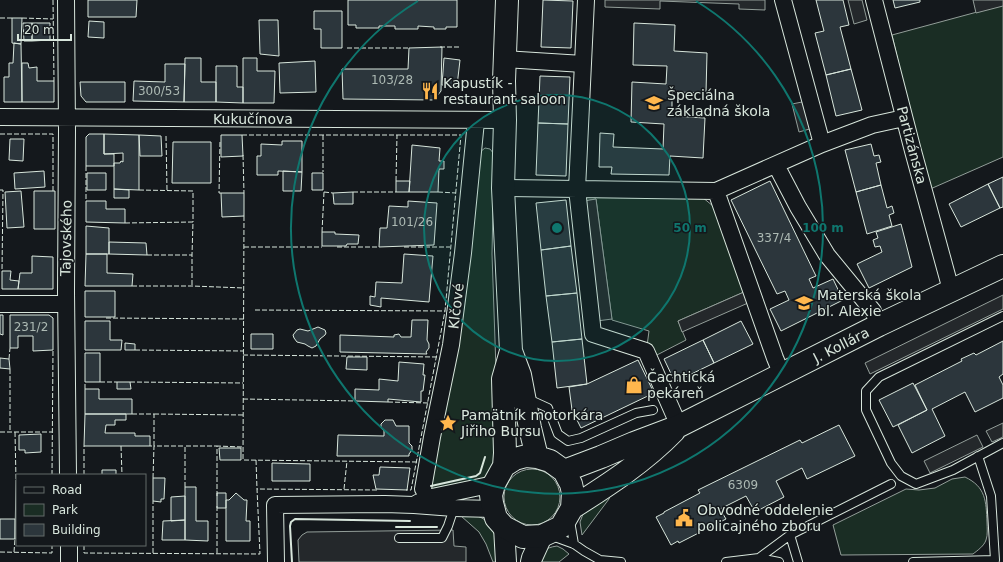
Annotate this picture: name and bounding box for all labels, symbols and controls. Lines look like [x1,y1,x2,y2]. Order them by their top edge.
scale bar [18,16,71,42]
text: 20 m [24,23,55,37]
house number: 103/28 [371,73,413,87]
place label: Kapustík - restaurant saloon [443,75,566,107]
restaurant icon: Kapustík - restaurant saloon [420,81,440,101]
house number: 300/53 [138,84,180,98]
place label: Špeciálna základná škola [667,86,770,119]
school or university icon: Špeciálna základná škola [644,93,664,113]
street label: Partizánska [894,104,930,186]
street label: Kukučínova [213,111,293,127]
street label: Tajovského [57,200,75,277]
house number: 101/26 [391,215,433,229]
centre of rings [550,221,564,235]
text: 50 m [673,221,707,235]
text: 100 m [802,221,844,235]
house number: 337/4 [757,231,791,245]
street label: Klčové [445,282,467,330]
place label: Materská škola bl. Alexie [817,287,922,319]
school or university icon: Materská škola bl. Alexie [794,293,814,313]
house number: 231/2 [14,320,48,334]
street label: J. Kollára [809,324,872,366]
place label: Čachtická pekáreň [647,368,715,401]
shop icon: Čachtická pekáreň [624,375,644,395]
place label: Pamätník motorkára Jiřiho Bursu [460,407,603,439]
place icon: Pamätník motorkára Jiřiho Bursu [438,413,458,433]
legend [16,474,146,546]
house number: 6309 [728,478,758,492]
text: Road [52,483,82,497]
place label: Obvodné oddelenie policajného zboru [697,502,833,534]
text: Park [52,503,78,517]
public building icon: Obvodné oddelenie policajného zboru [674,508,694,528]
text: Building [52,523,101,537]

